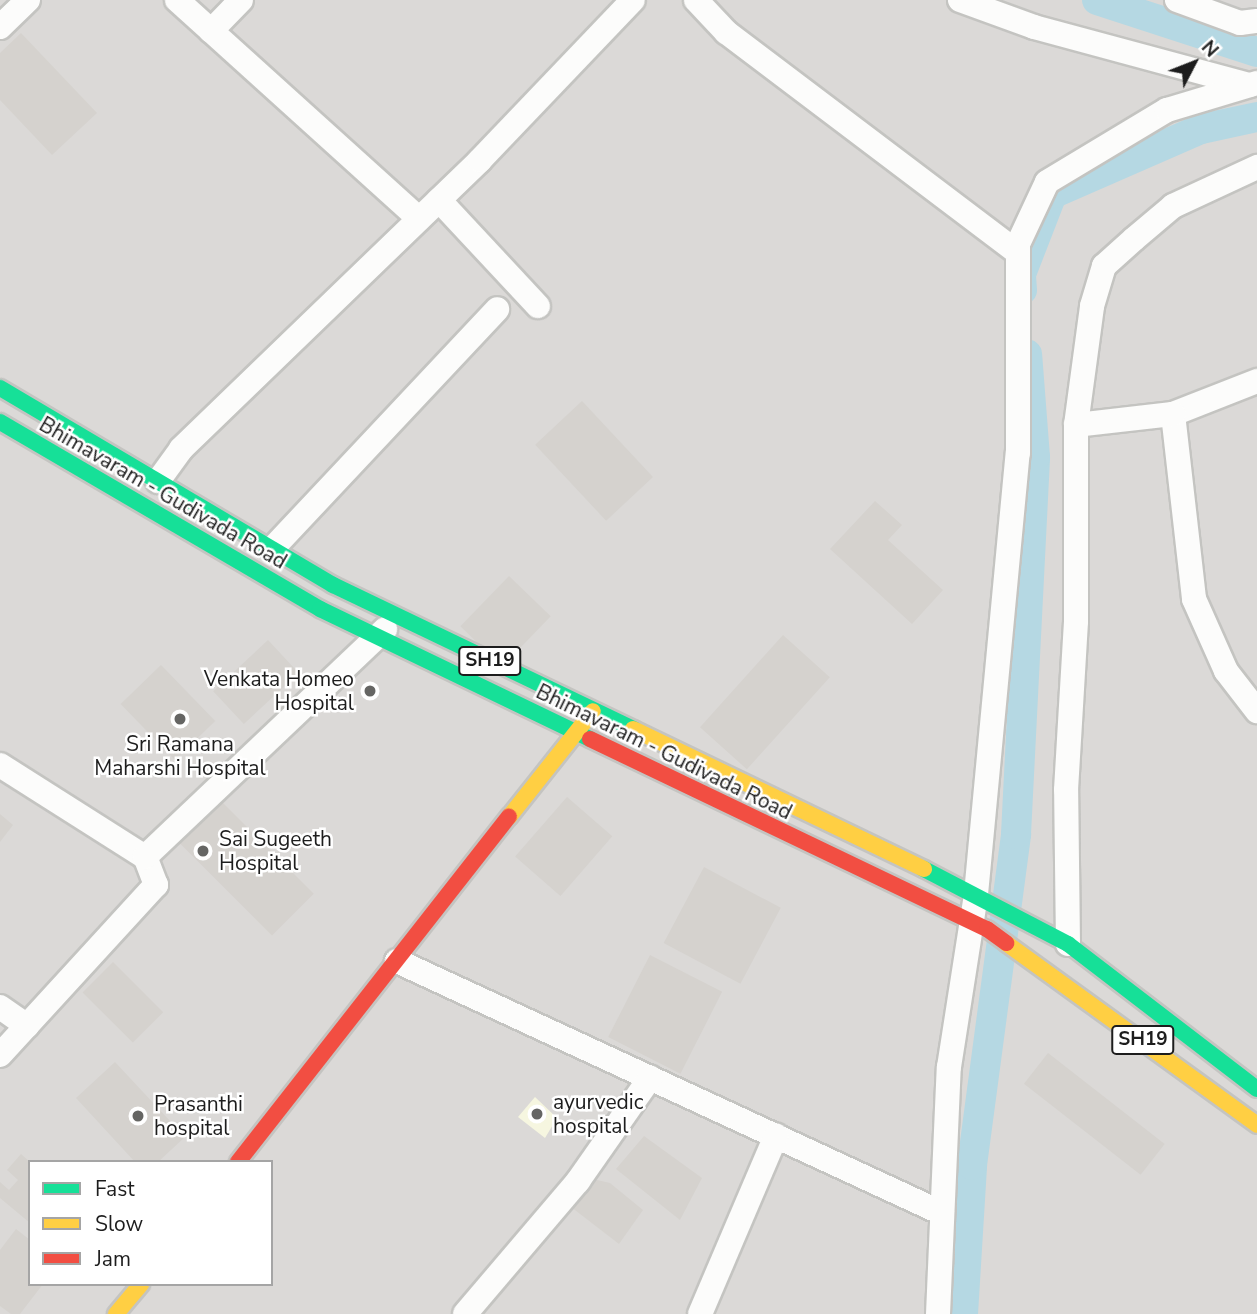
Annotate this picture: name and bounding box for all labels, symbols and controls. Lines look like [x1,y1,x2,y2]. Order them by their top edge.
north arrow [1159,28,1229,98]
text: N [1195,35,1224,63]
street label: Bhimavaram - Gudivada Road [35,412,291,574]
road number: SH19 [457,646,523,676]
place label: Venkata Homeo Hospital [204,666,354,716]
street label: Bhimavaram - Gudivada Road [532,679,796,825]
marker: Venkata Homeo Hospital [360,681,380,701]
marker: Sri Ramana Maharshi Hospital [170,709,190,729]
place label: Sri Ramana Maharshi Hospital [94,731,266,781]
place label: Sai Sugeeth Hospital [219,826,332,876]
marker: Sai Sugeeth Hospital [193,841,213,861]
road number: SH19 [1110,1024,1176,1056]
place label: ayurvedic hospital [553,1089,643,1139]
place label: Prasanthi hospital [154,1091,243,1141]
marker: ayurvedic hospital [527,1104,547,1124]
marker: Prasanthi hospital [128,1106,148,1126]
legend [28,1160,273,1286]
text: Fast [95,1175,135,1203]
text: Slow [95,1210,143,1238]
text: Jam [95,1245,131,1273]

